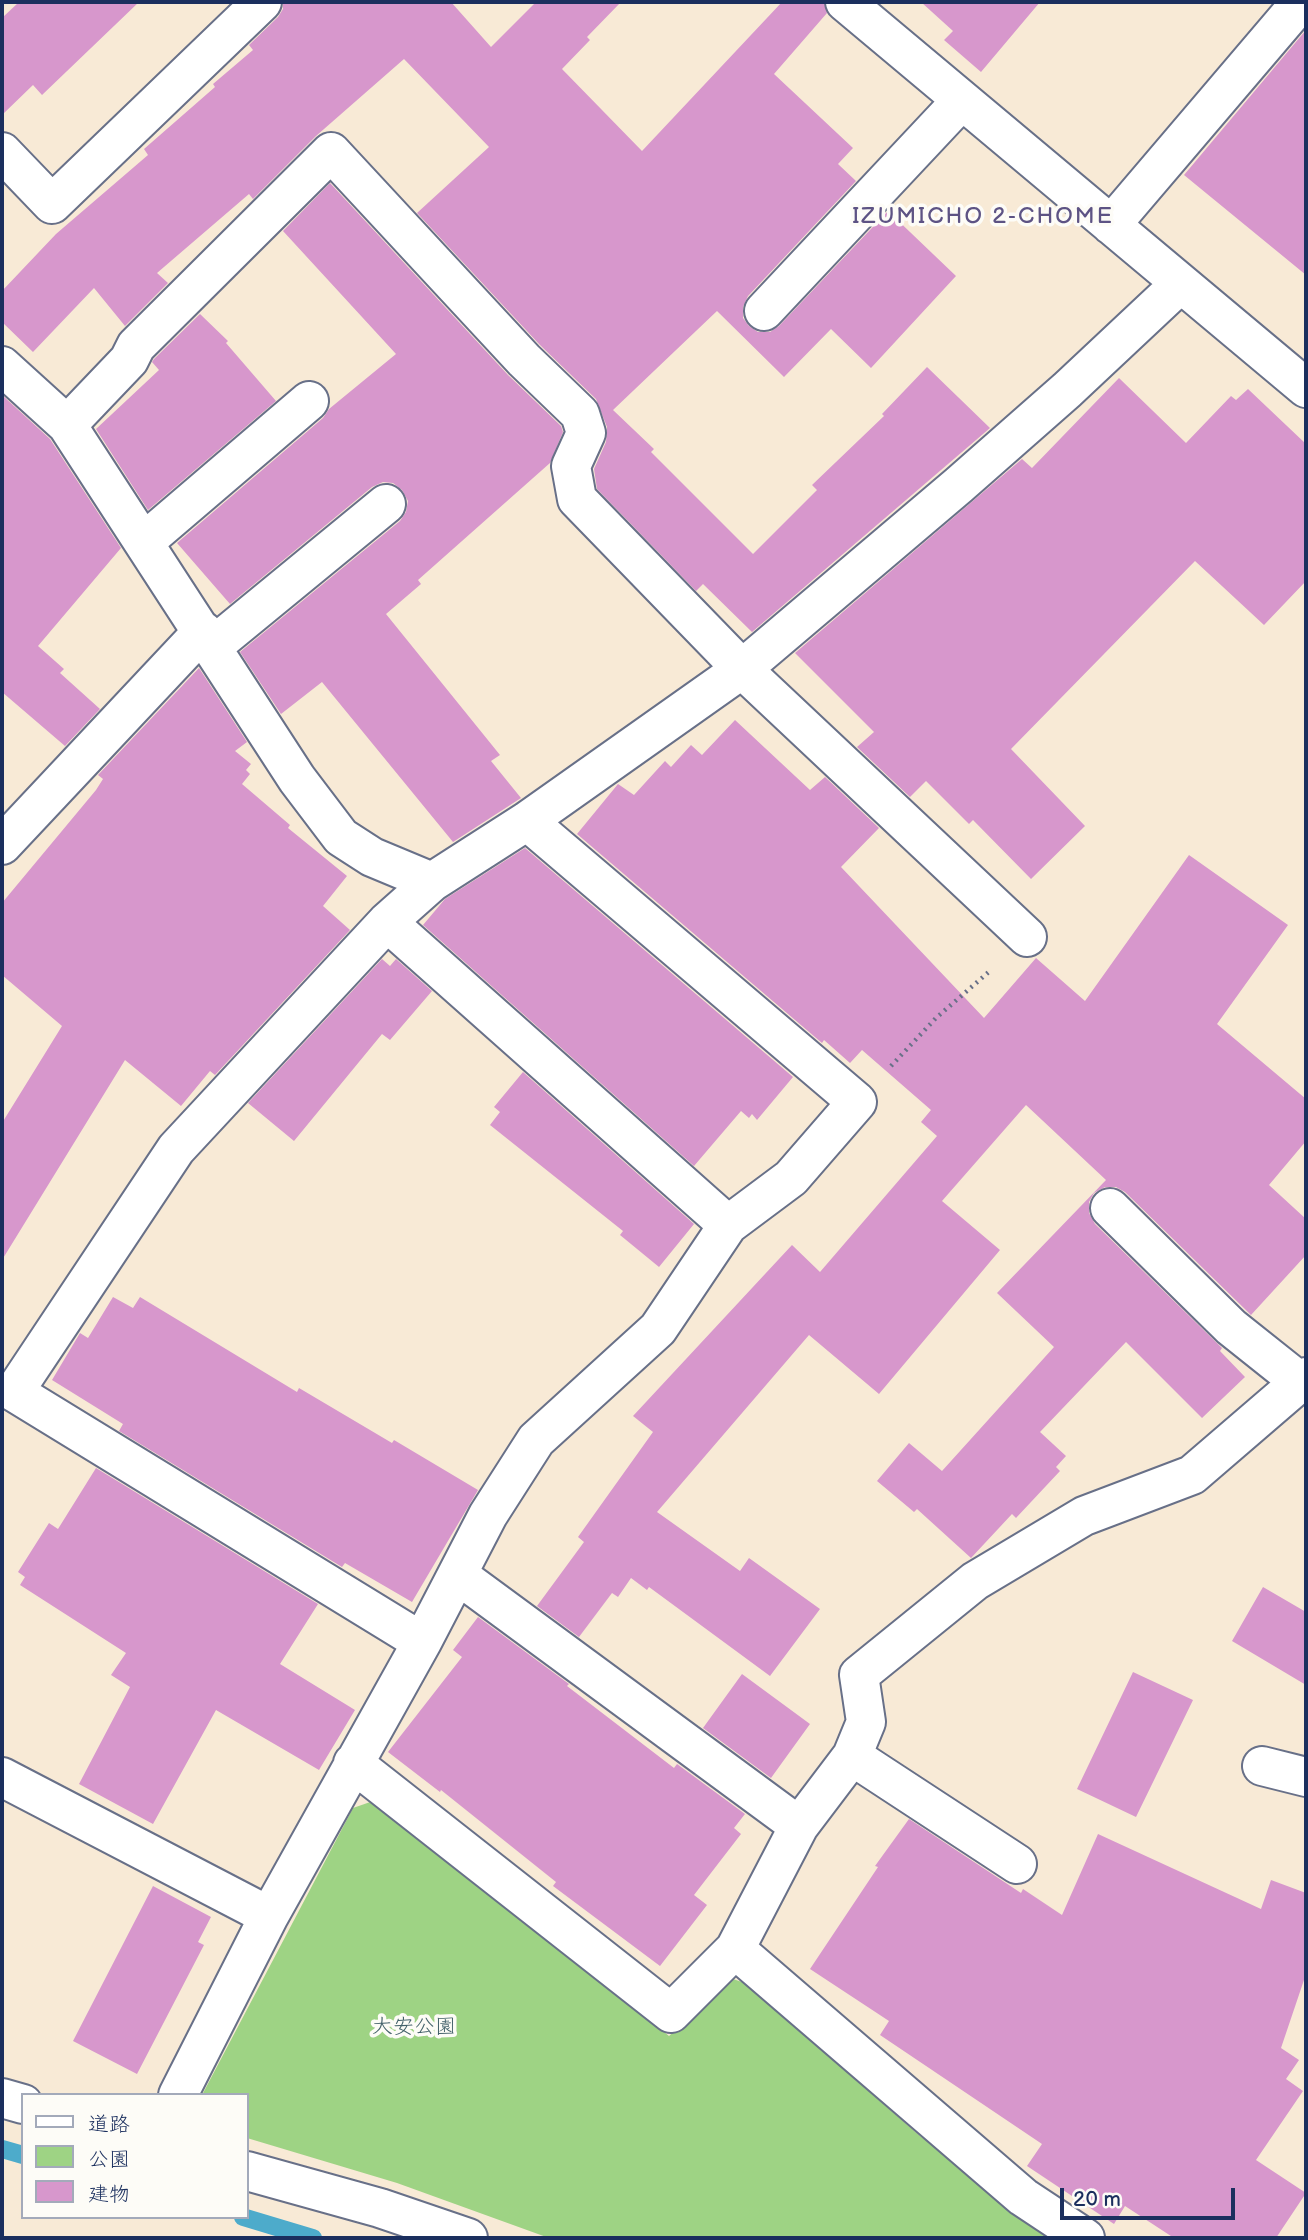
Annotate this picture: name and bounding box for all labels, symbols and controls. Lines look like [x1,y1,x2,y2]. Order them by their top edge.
district label: IZUMICHO 2-CHOME [854,203,1112,231]
park label: 大安公園 [372,2015,456,2041]
legend [21,2093,248,2219]
text: 道路 [88,2112,130,2137]
text: 公園 [88,2147,130,2172]
scale bar [1063,2174,1238,2218]
text: 建物 [88,2182,130,2207]
text: 20 m [1073,2187,1121,2212]

